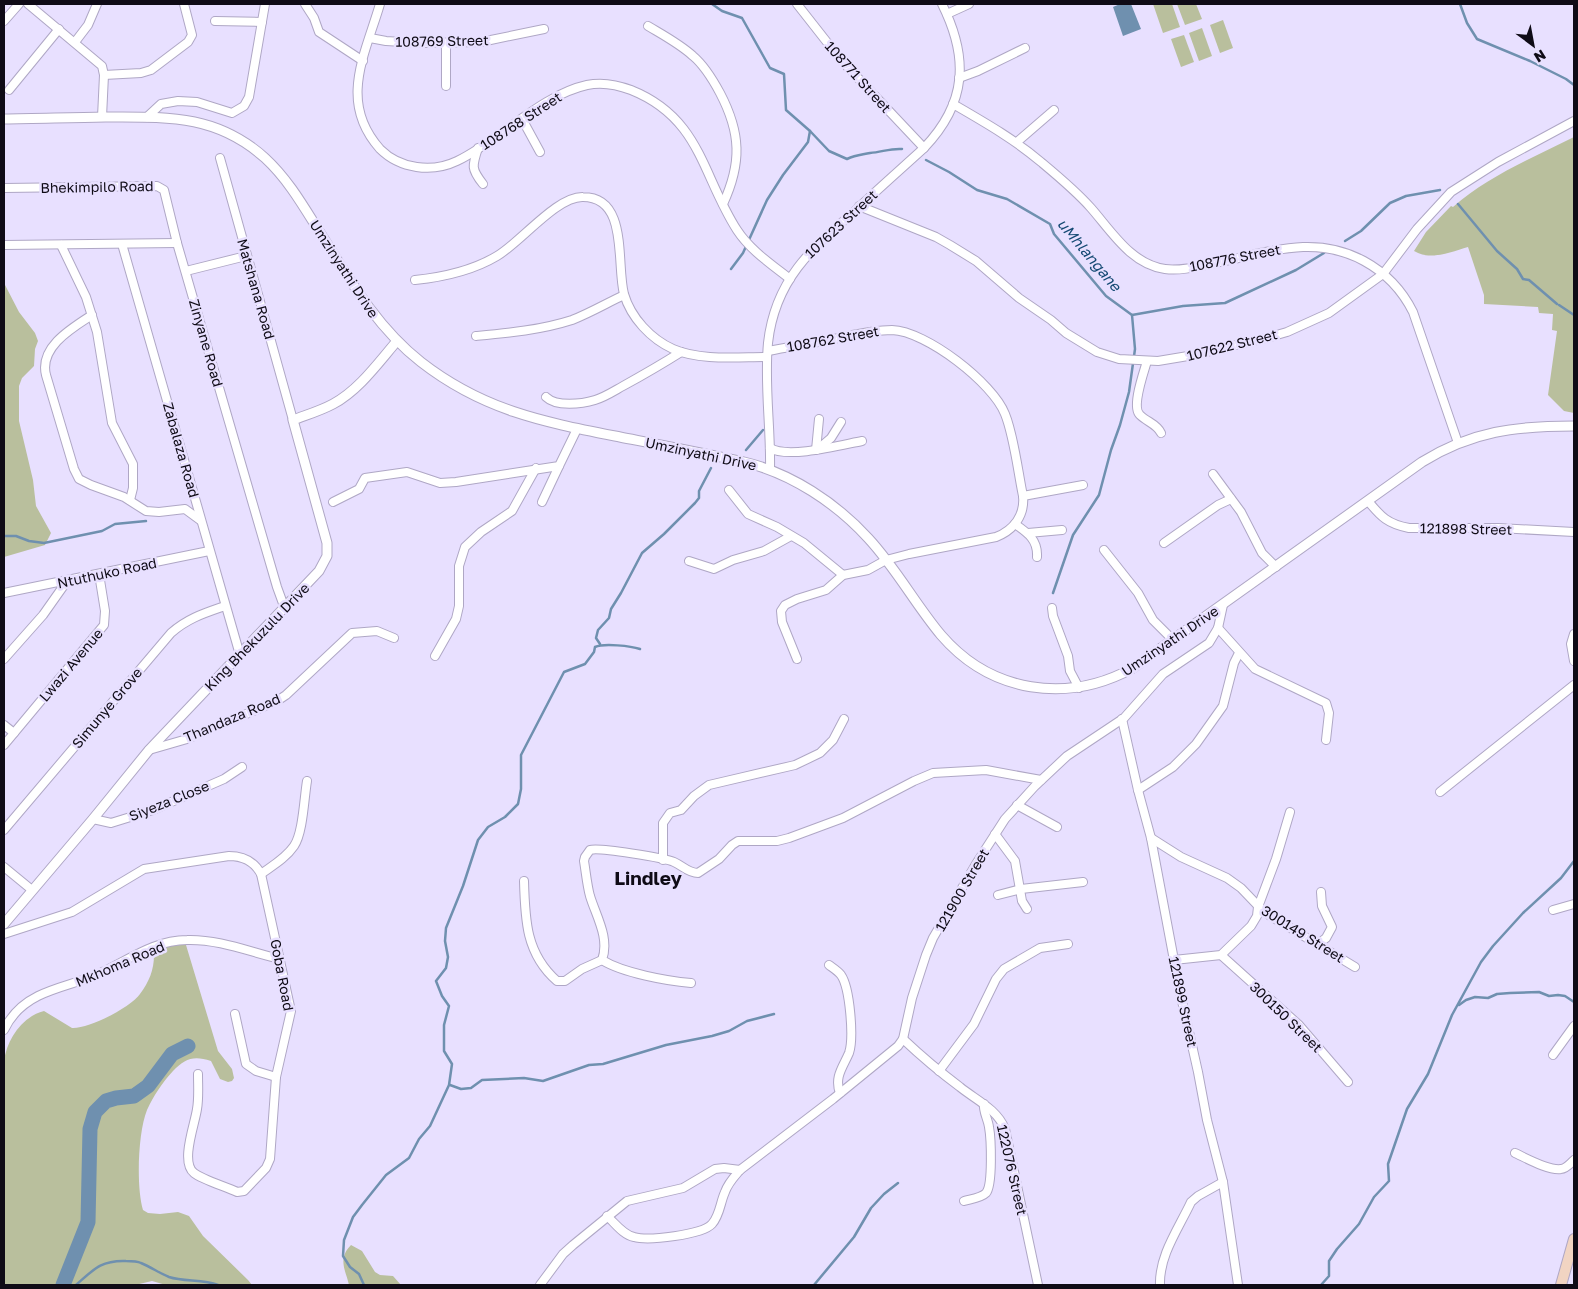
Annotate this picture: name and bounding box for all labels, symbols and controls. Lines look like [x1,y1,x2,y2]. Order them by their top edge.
north arrow [1508,20,1558,70]
street label: 108769 Street [395,31,489,50]
street label: 108771 Street [822,37,895,116]
text: N [1531,46,1549,66]
street label: 108768 Street [477,88,565,153]
street label: Bhekimpilo Road [40,177,154,196]
street label: 107623 Street [801,186,880,261]
water label: uMhlangane [1053,214,1126,296]
street label: Umzinyathi Drive [306,217,382,321]
street label: Matshana Road [234,237,279,341]
street label: 108776 Street [1188,240,1282,275]
street label: Zinyane Road [186,297,227,389]
street label: 108762 Street [786,322,880,355]
street label: 107622 Street [1185,325,1279,364]
street label: Zabalaza Road [160,400,203,499]
street label: Umzinyathi Drive [644,433,758,474]
street label: 121898 Street [1420,519,1512,538]
street label: Ntuthuko Road [56,554,158,591]
street label: King Bhekuzulu Drive [201,579,313,694]
street label: Umzinyathi Drive [1118,602,1221,679]
street label: Lwazi Avenue [35,625,106,705]
street label: Simunye Grove [68,664,145,751]
street label: Thandaza Road [181,690,283,746]
street label: Siyeza Close [126,777,211,824]
street label: 121900 Street [931,845,992,934]
district label: Lindley [614,866,682,889]
street label: 300149 Street [1259,901,1348,966]
street label: Mkhoma Road [73,937,167,990]
street label: Goba Road [267,938,298,1012]
street label: 121899 Street [1166,955,1201,1049]
street label: 300150 Street [1247,978,1326,1055]
street label: 122076 Street [994,1123,1031,1217]

